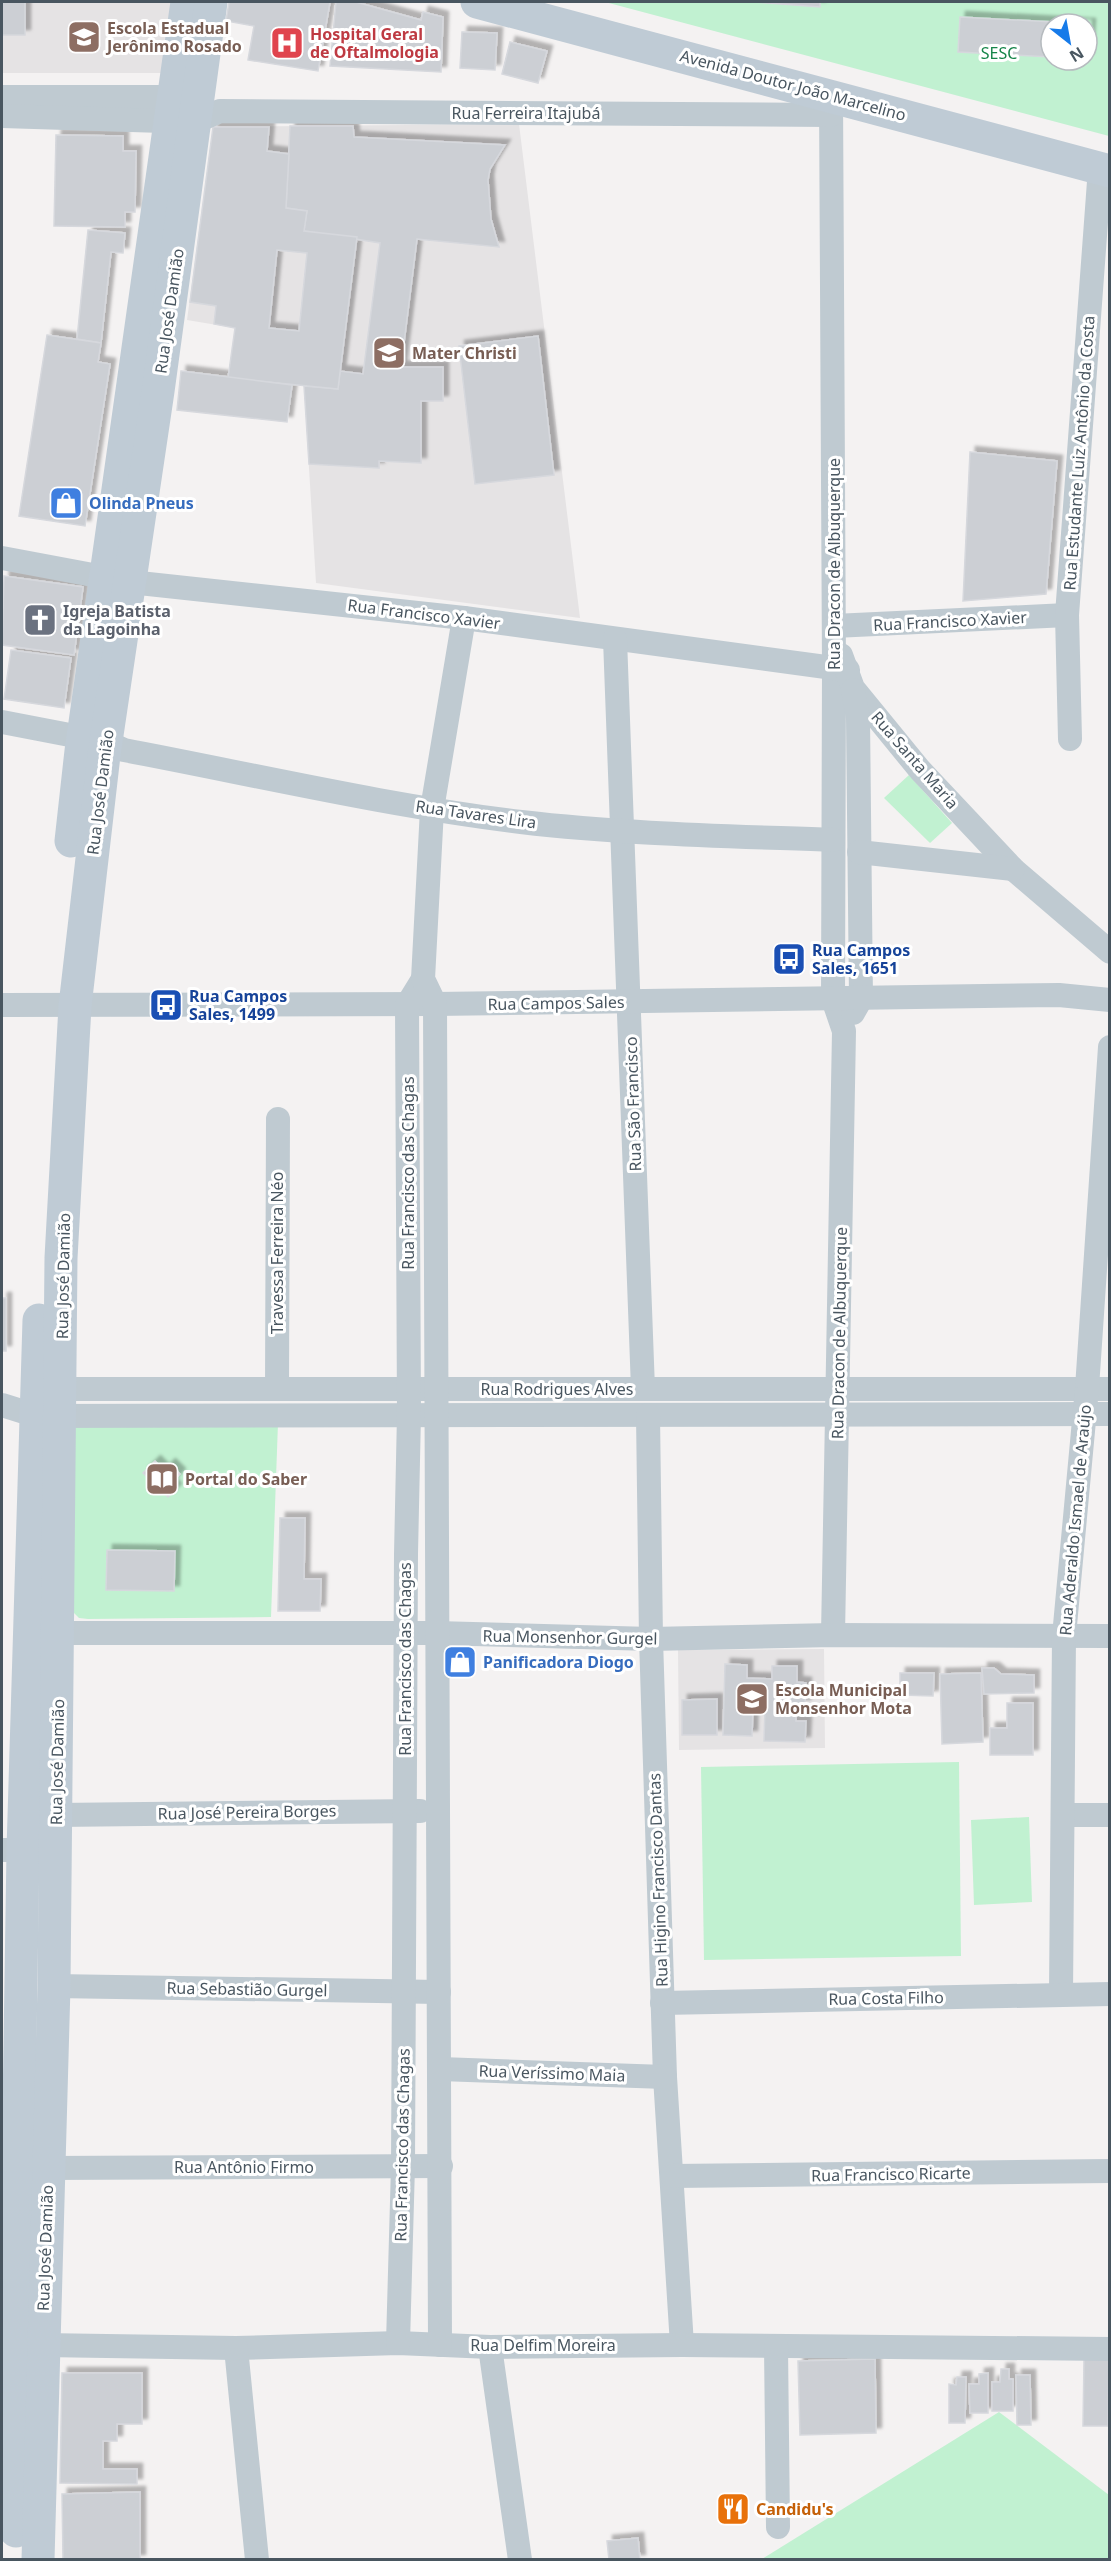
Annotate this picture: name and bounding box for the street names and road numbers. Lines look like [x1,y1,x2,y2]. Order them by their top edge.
street label: Avenida Doutor João Marcelino [678,44,908,126]
street label: Rua Ferreira Itajubá [452,102,600,124]
street label: Rua José Damião [149,247,189,375]
street label: Rua Estudante Luiz Antônio da Costa [1058,315,1100,591]
street label: Rua Dracon de Albuquerque [823,458,845,670]
street label: Rua Francisco Xavier [346,594,502,634]
street label: Rua Francisco Xavier [873,606,1028,636]
street label: Rua Santa Maria [866,706,964,814]
street label: Rua José Damião [81,728,119,856]
street label: Rua Tavares Lira [414,795,538,833]
street label: Rua Campos Sales [487,991,625,1015]
street label: Rua São Francisco [620,1036,646,1172]
street label: Rua Francisco das Chagas [397,1076,419,1270]
street label: Travessa Ferreira Néo [266,1172,288,1334]
street label: Rua José Damião [51,1213,75,1339]
street label: Rua Dracon de Albuquerque [826,1227,852,1439]
street label: Rua Rodrigues Alves [481,1378,633,1400]
street label: Rua Aderaldo Ismael de Araújo [1054,1404,1096,1636]
street label: Rua Francisco das Chagas [394,1562,416,1756]
street label: Rua Monsenhor Gurgel [482,1624,658,1650]
street label: Rua José Damião [45,1699,69,1825]
street label: Rua Higino Francisco Dantas [643,1773,673,1987]
street label: Rua José Pereira Borges [158,1799,336,1825]
street label: Rua Sebastião Gurgel [166,1977,328,2001]
street label: Rua Costa Filho [828,1986,944,2010]
street label: Rua Francisco das Chagas [389,2048,415,2242]
street label: Rua Veríssimo Maia [478,2059,626,2087]
street label: Rua Antônio Firmo [174,2156,314,2178]
street label: Rua Francisco Ricarte [811,2162,971,2186]
street label: Rua José Damião [32,2185,58,2311]
street label: Rua Delfim Moreira [470,2334,616,2356]

